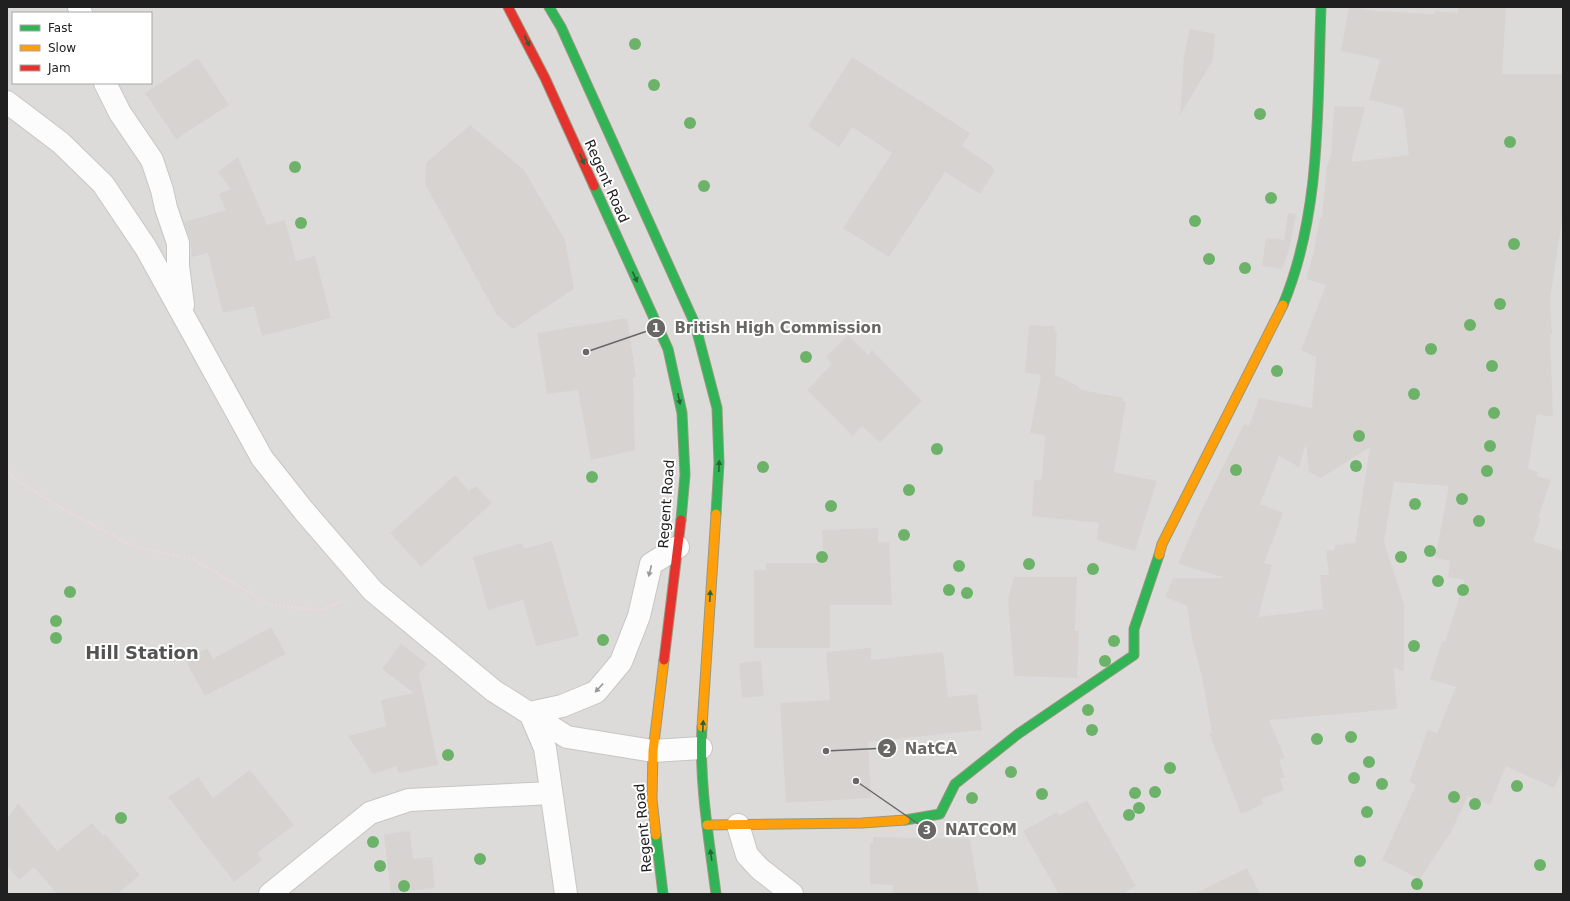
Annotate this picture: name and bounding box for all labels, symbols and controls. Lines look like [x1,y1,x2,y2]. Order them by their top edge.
legend [12,12,152,84]
text: Fast [48,21,72,35]
one-way arrow [523,35,530,47]
text: Slow [48,41,76,55]
text: Jam [47,61,71,75]
street label: Regent Road [582,137,632,225]
one-way arrow [579,153,585,164]
one-way arrow [632,272,638,283]
callout: British High Commission [646,315,889,342]
text: British High Commission [674,319,882,337]
text: 1 [652,321,660,335]
one-way arrow [676,393,682,405]
street label: Regent Road [655,459,677,549]
one-way arrow [716,459,722,472]
one-way arrow [646,564,652,577]
one-way arrow [707,589,713,602]
district label: Hill Station [85,642,199,663]
one-way arrow [594,683,604,693]
one-way arrow [699,720,706,732]
callout: NatCA [877,735,966,762]
text: NatCA [905,740,958,758]
text: 2 [883,742,891,756]
street label: Regent Road [631,783,655,873]
callout: NATCOM [917,816,1025,843]
text: NATCOM [945,821,1017,839]
text: 3 [923,823,931,837]
one-way arrow [708,849,714,861]

